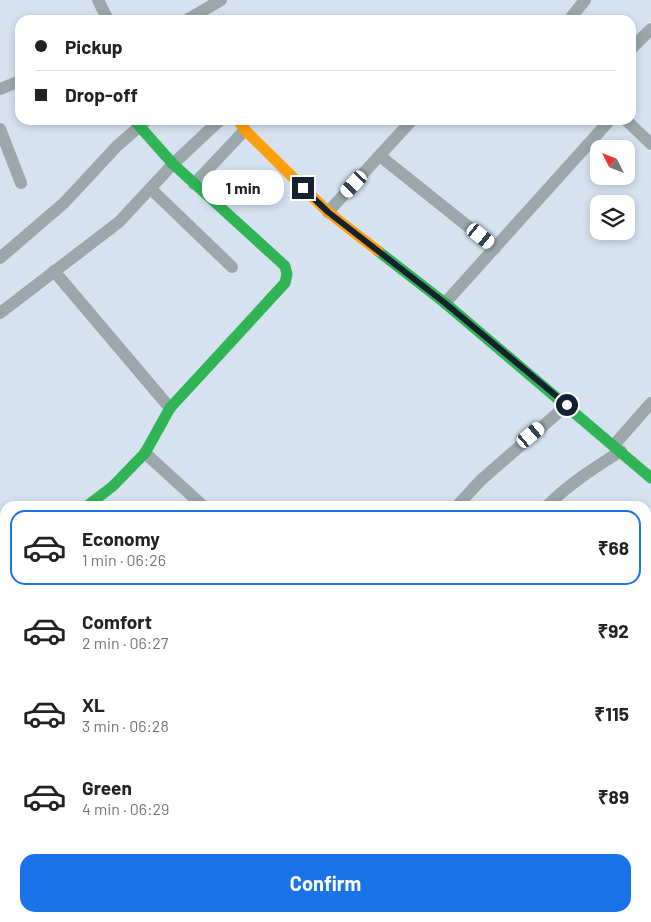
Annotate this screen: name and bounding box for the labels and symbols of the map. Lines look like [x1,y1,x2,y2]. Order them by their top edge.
north arrow [590,140,635,185]
car [338,168,369,200]
callout: 1 min [203,170,286,206]
route end [292,177,314,199]
car [464,221,497,251]
route start [556,394,578,416]
car [514,420,547,450]

